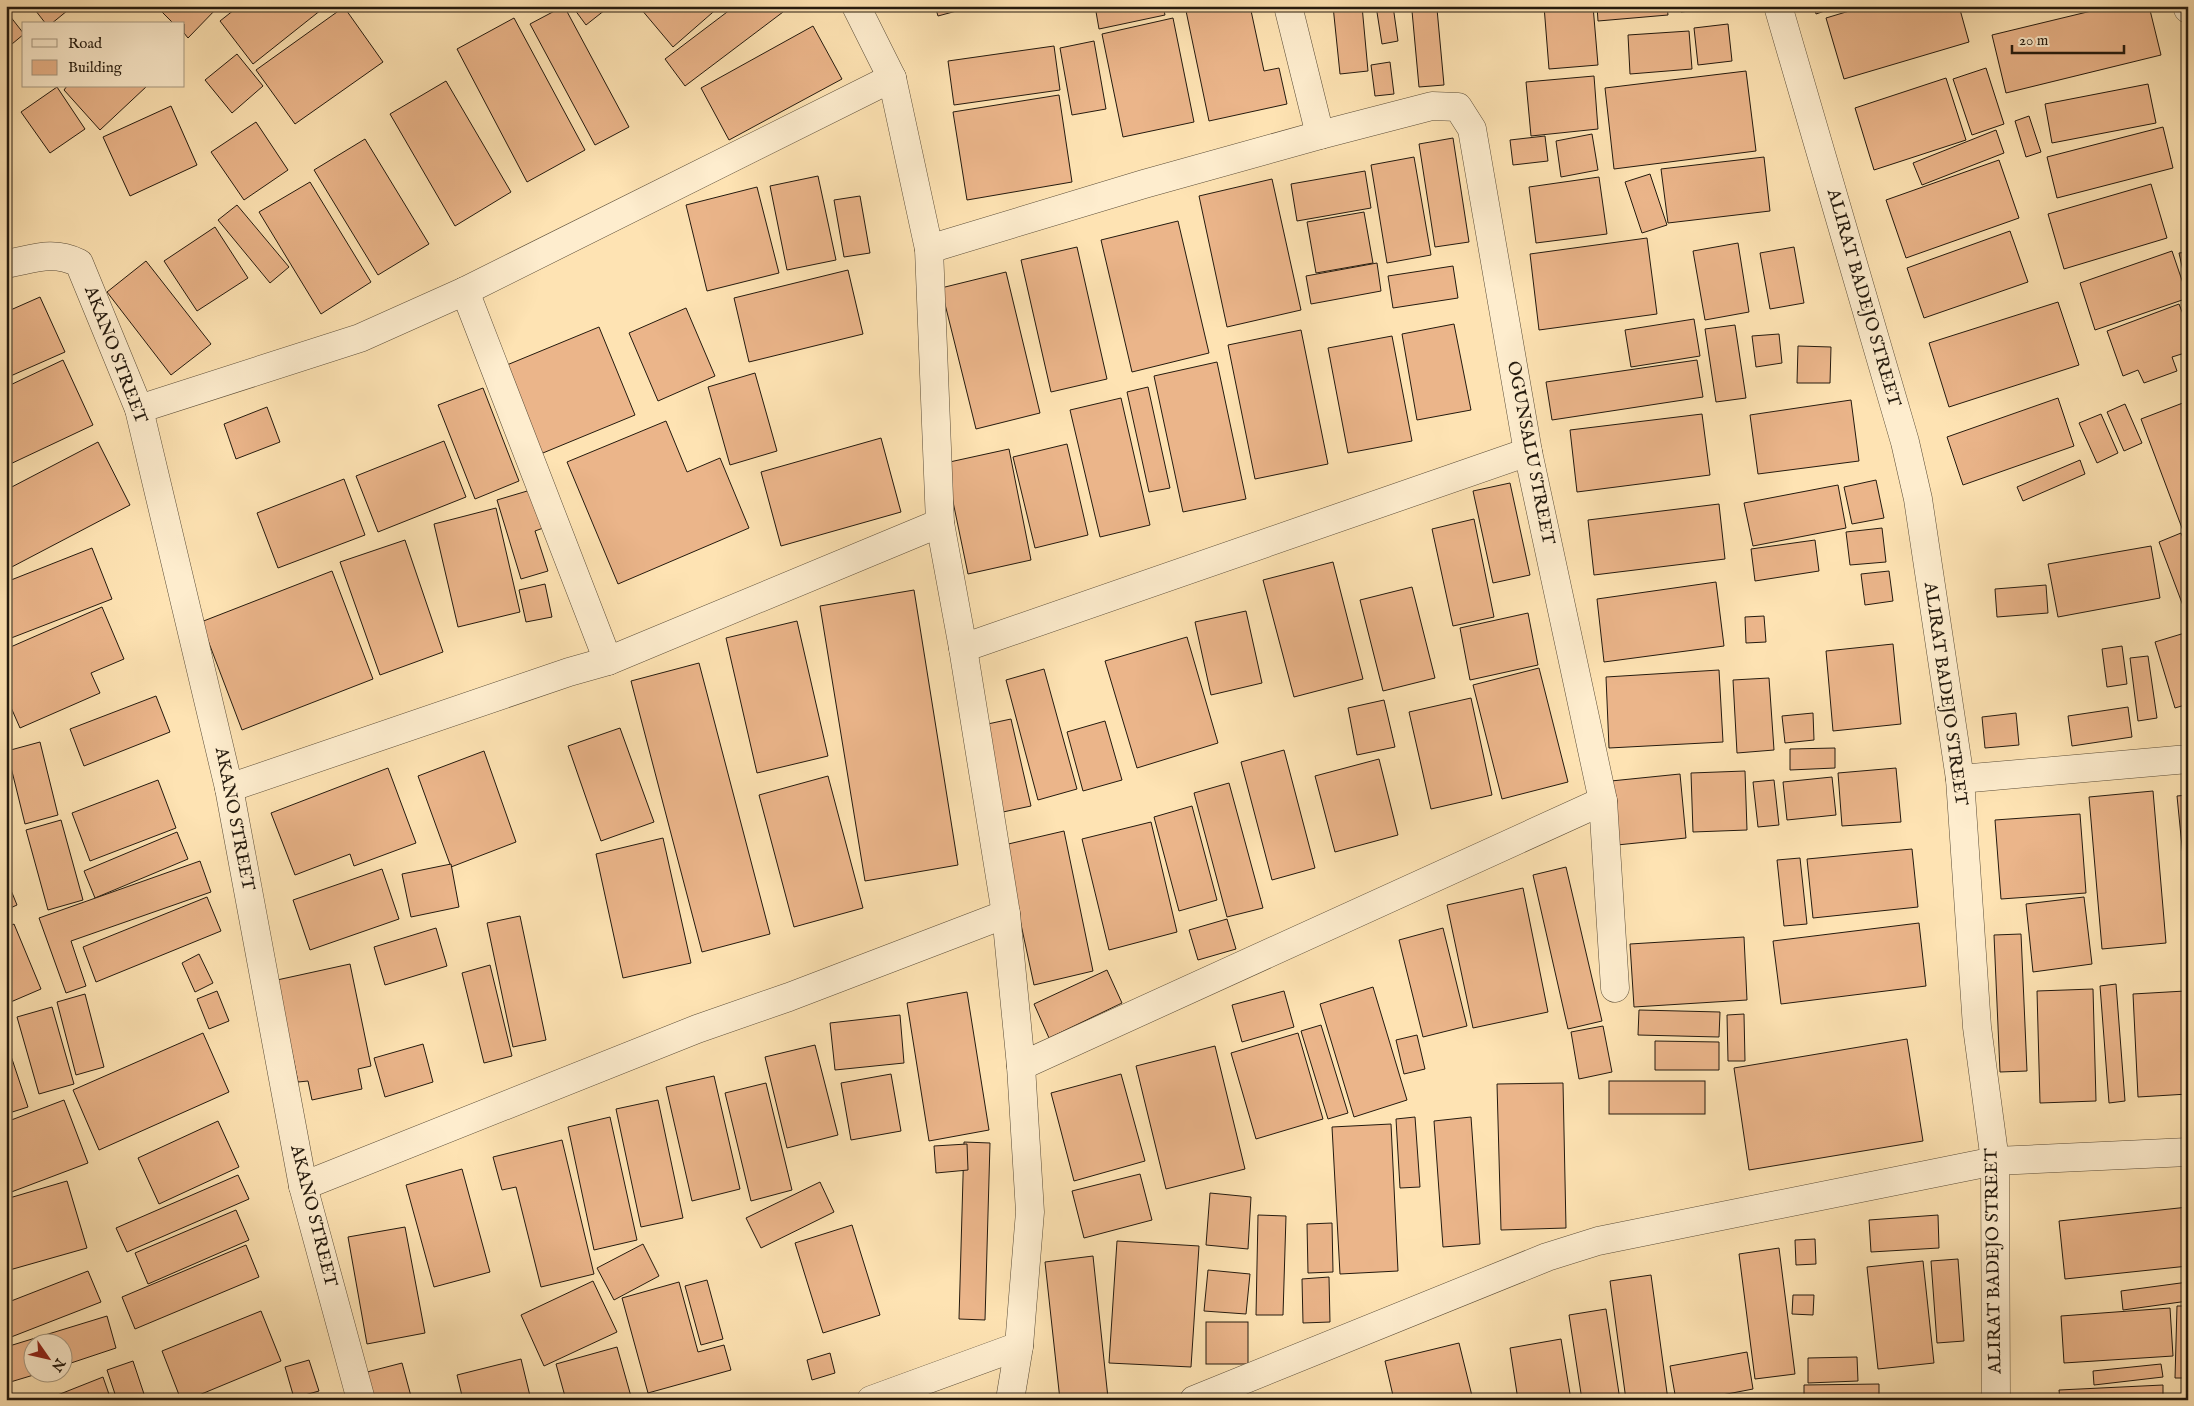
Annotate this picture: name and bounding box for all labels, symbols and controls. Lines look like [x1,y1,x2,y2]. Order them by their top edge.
legend [22,22,185,88]
scale bar [2012,22,2124,54]
text: 20 m [2019,31,2049,50]
text: Road [68,34,103,53]
text: Building [68,58,123,77]
street label: ALIRAT BADEJO STREET [1821,185,1905,410]
street label: AKANO STREET [78,282,152,427]
street label: OGUNSALU STREET [1501,359,1559,547]
street label: ALIRAT BADEJO STREET [1918,580,1972,807]
street label: AKANO STREET [209,744,259,893]
street label: AKANO STREET [284,1142,342,1289]
street label: ALIRAT BADEJO STREET [1981,1148,2007,1375]
north arrow [22,1334,72,1384]
text: N [47,1354,69,1375]

